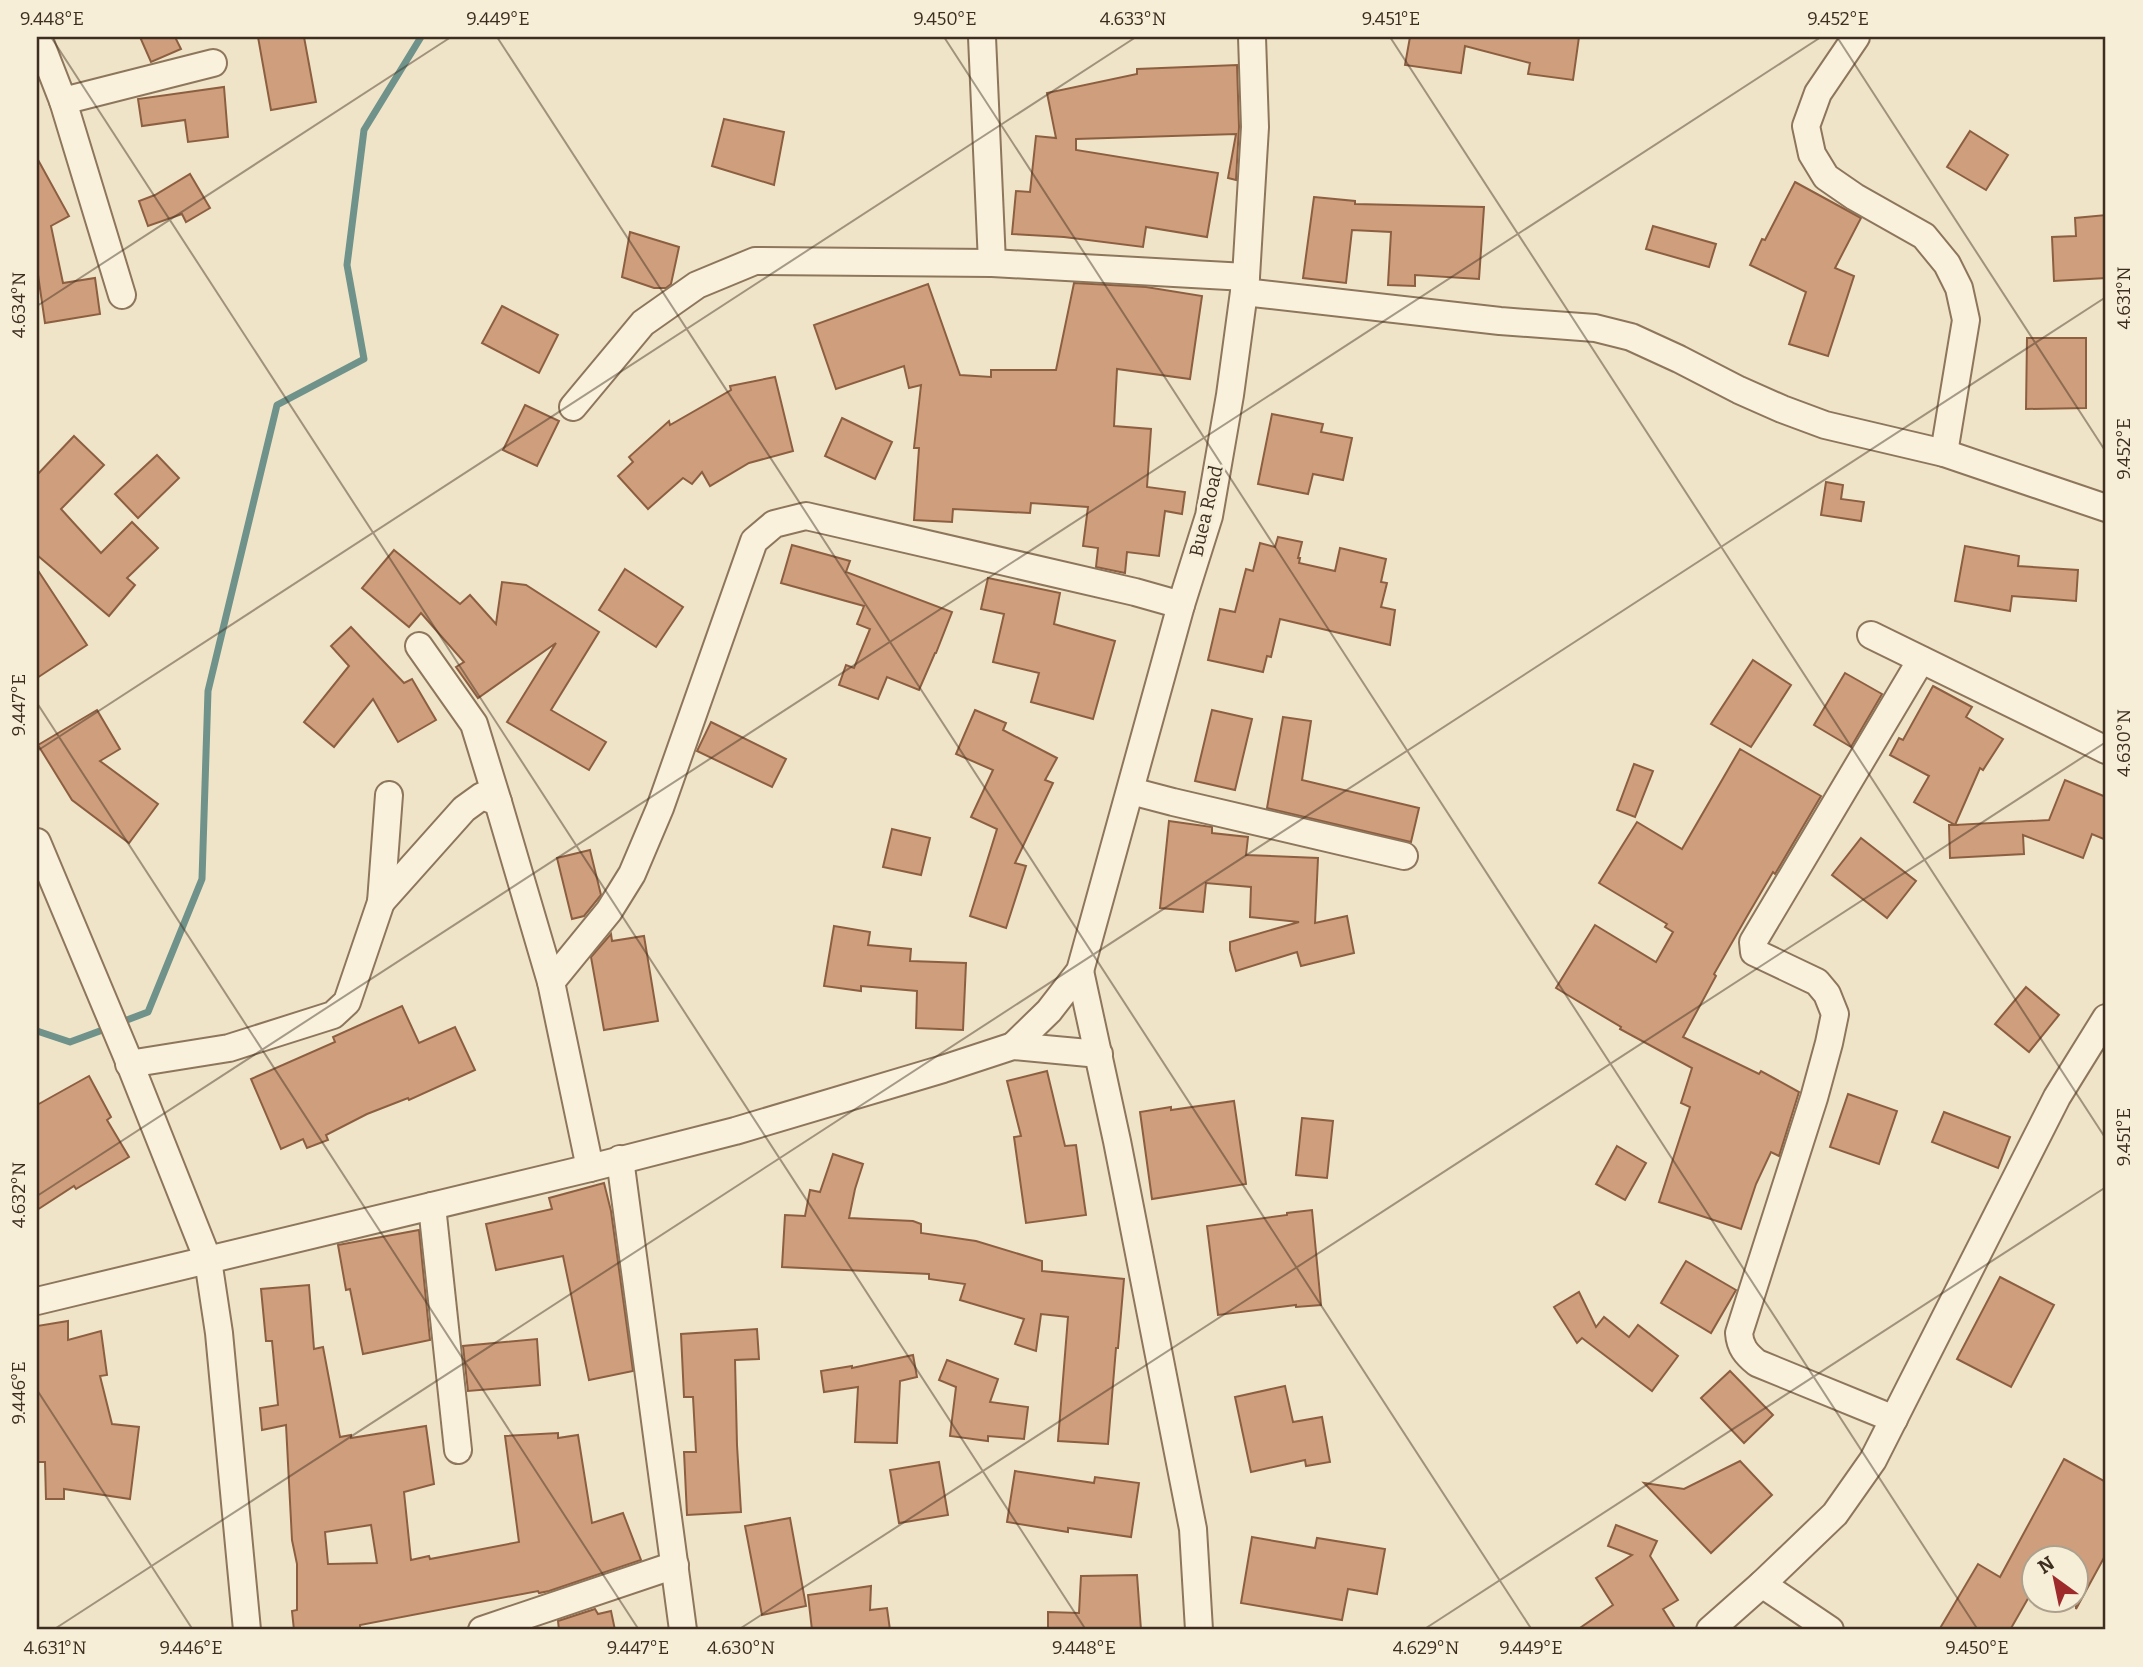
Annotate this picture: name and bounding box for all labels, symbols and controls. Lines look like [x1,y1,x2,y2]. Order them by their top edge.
text: 9.448°E [20,8,84,30]
text: 9.449°E [466,8,530,30]
text: 9.450°E [913,8,977,30]
text: 4.633°N [1100,8,1166,30]
text: 9.451°E [1362,8,1420,30]
text: 9.452°E [1807,8,1869,30]
text: 4.631°N [2113,266,2135,330]
text: 4.634°N [8,272,30,338]
text: 9.452°E [2113,418,2135,480]
street label: Buea Road [1184,463,1228,559]
text: 9.447°E [8,674,30,736]
text: 4.630°N [2113,709,2135,777]
text: 9.451°E [2113,1108,2135,1166]
text: 4.632°N [8,1162,30,1228]
text: 9.446°E [8,1361,30,1425]
north arrow [2021,1544,2090,1614]
text: N [2034,1551,2059,1579]
text: 4.631°N [23,1637,87,1659]
text: 9.446°E [159,1637,223,1659]
text: 9.447°E [607,1637,669,1659]
text: 4.630°N [707,1637,775,1659]
text: 9.448°E [1052,1637,1116,1659]
text: 4.629°N [1393,1637,1459,1659]
text: 9.449°E [1499,1637,1563,1659]
text: 9.450°E [1945,1637,2009,1659]

